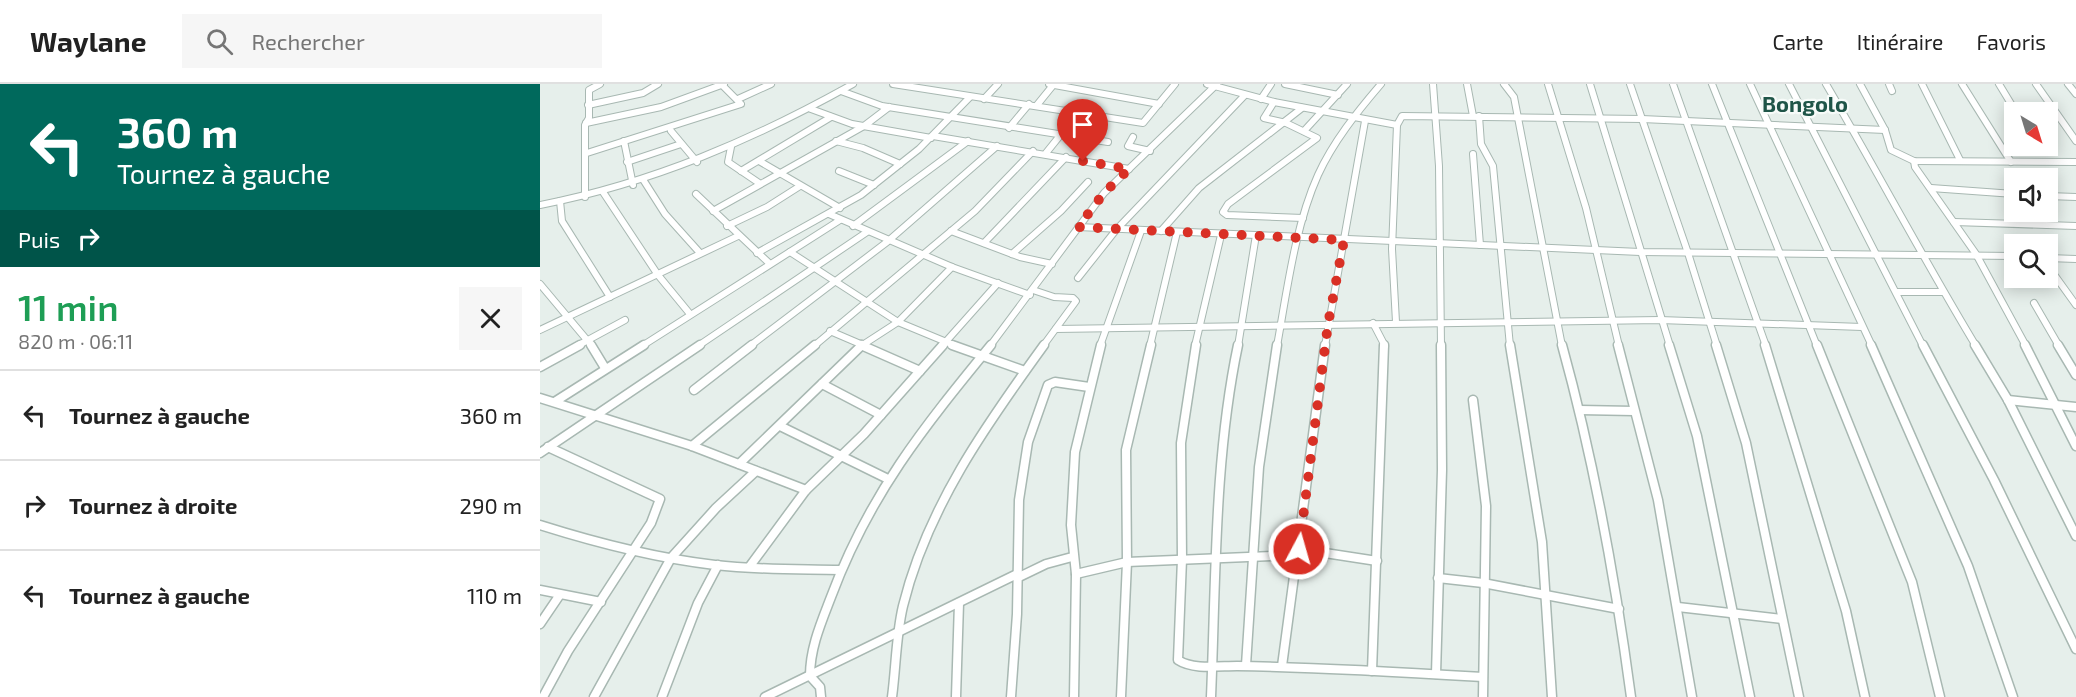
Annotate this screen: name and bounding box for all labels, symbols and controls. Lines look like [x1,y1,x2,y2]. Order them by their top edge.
search box [182,14,602,68]
text: Waylane [30,24,146,58]
icon: search [203,25,236,58]
text: Rechercher [251,28,365,54]
text: Carte [1772,29,1824,54]
text: Itinéraire [1857,29,1943,54]
text: Favoris [1976,29,2046,54]
district label: Bongolo [1762,90,1848,116]
pin [1057,99,1108,161]
north arrow [2004,102,2058,156]
map controls [2004,102,2058,288]
text: 360 m [117,106,238,156]
icon: left [18,108,96,186]
icon: arrive [1066,108,1099,141]
text: Tournez à gauche [117,157,331,189]
button: sound [2004,168,2058,222]
icon: right [72,222,105,255]
text: Puis [18,226,60,252]
button: search [2004,234,2058,288]
text: 11 min [18,285,118,328]
button: close [459,287,522,350]
text: 820 m · 06:11 [18,329,133,353]
icon: left [18,399,51,432]
text: Tournez à gauche [69,402,250,428]
text: 360 m [460,402,522,428]
icon: right [18,489,51,522]
text: Tournez à droite [69,492,238,518]
text: 290 m [460,492,522,518]
position arrow [1267,517,1331,581]
icon: left [18,579,51,612]
text: Tournez à gauche [69,582,250,608]
text: 110 m [467,582,522,608]

